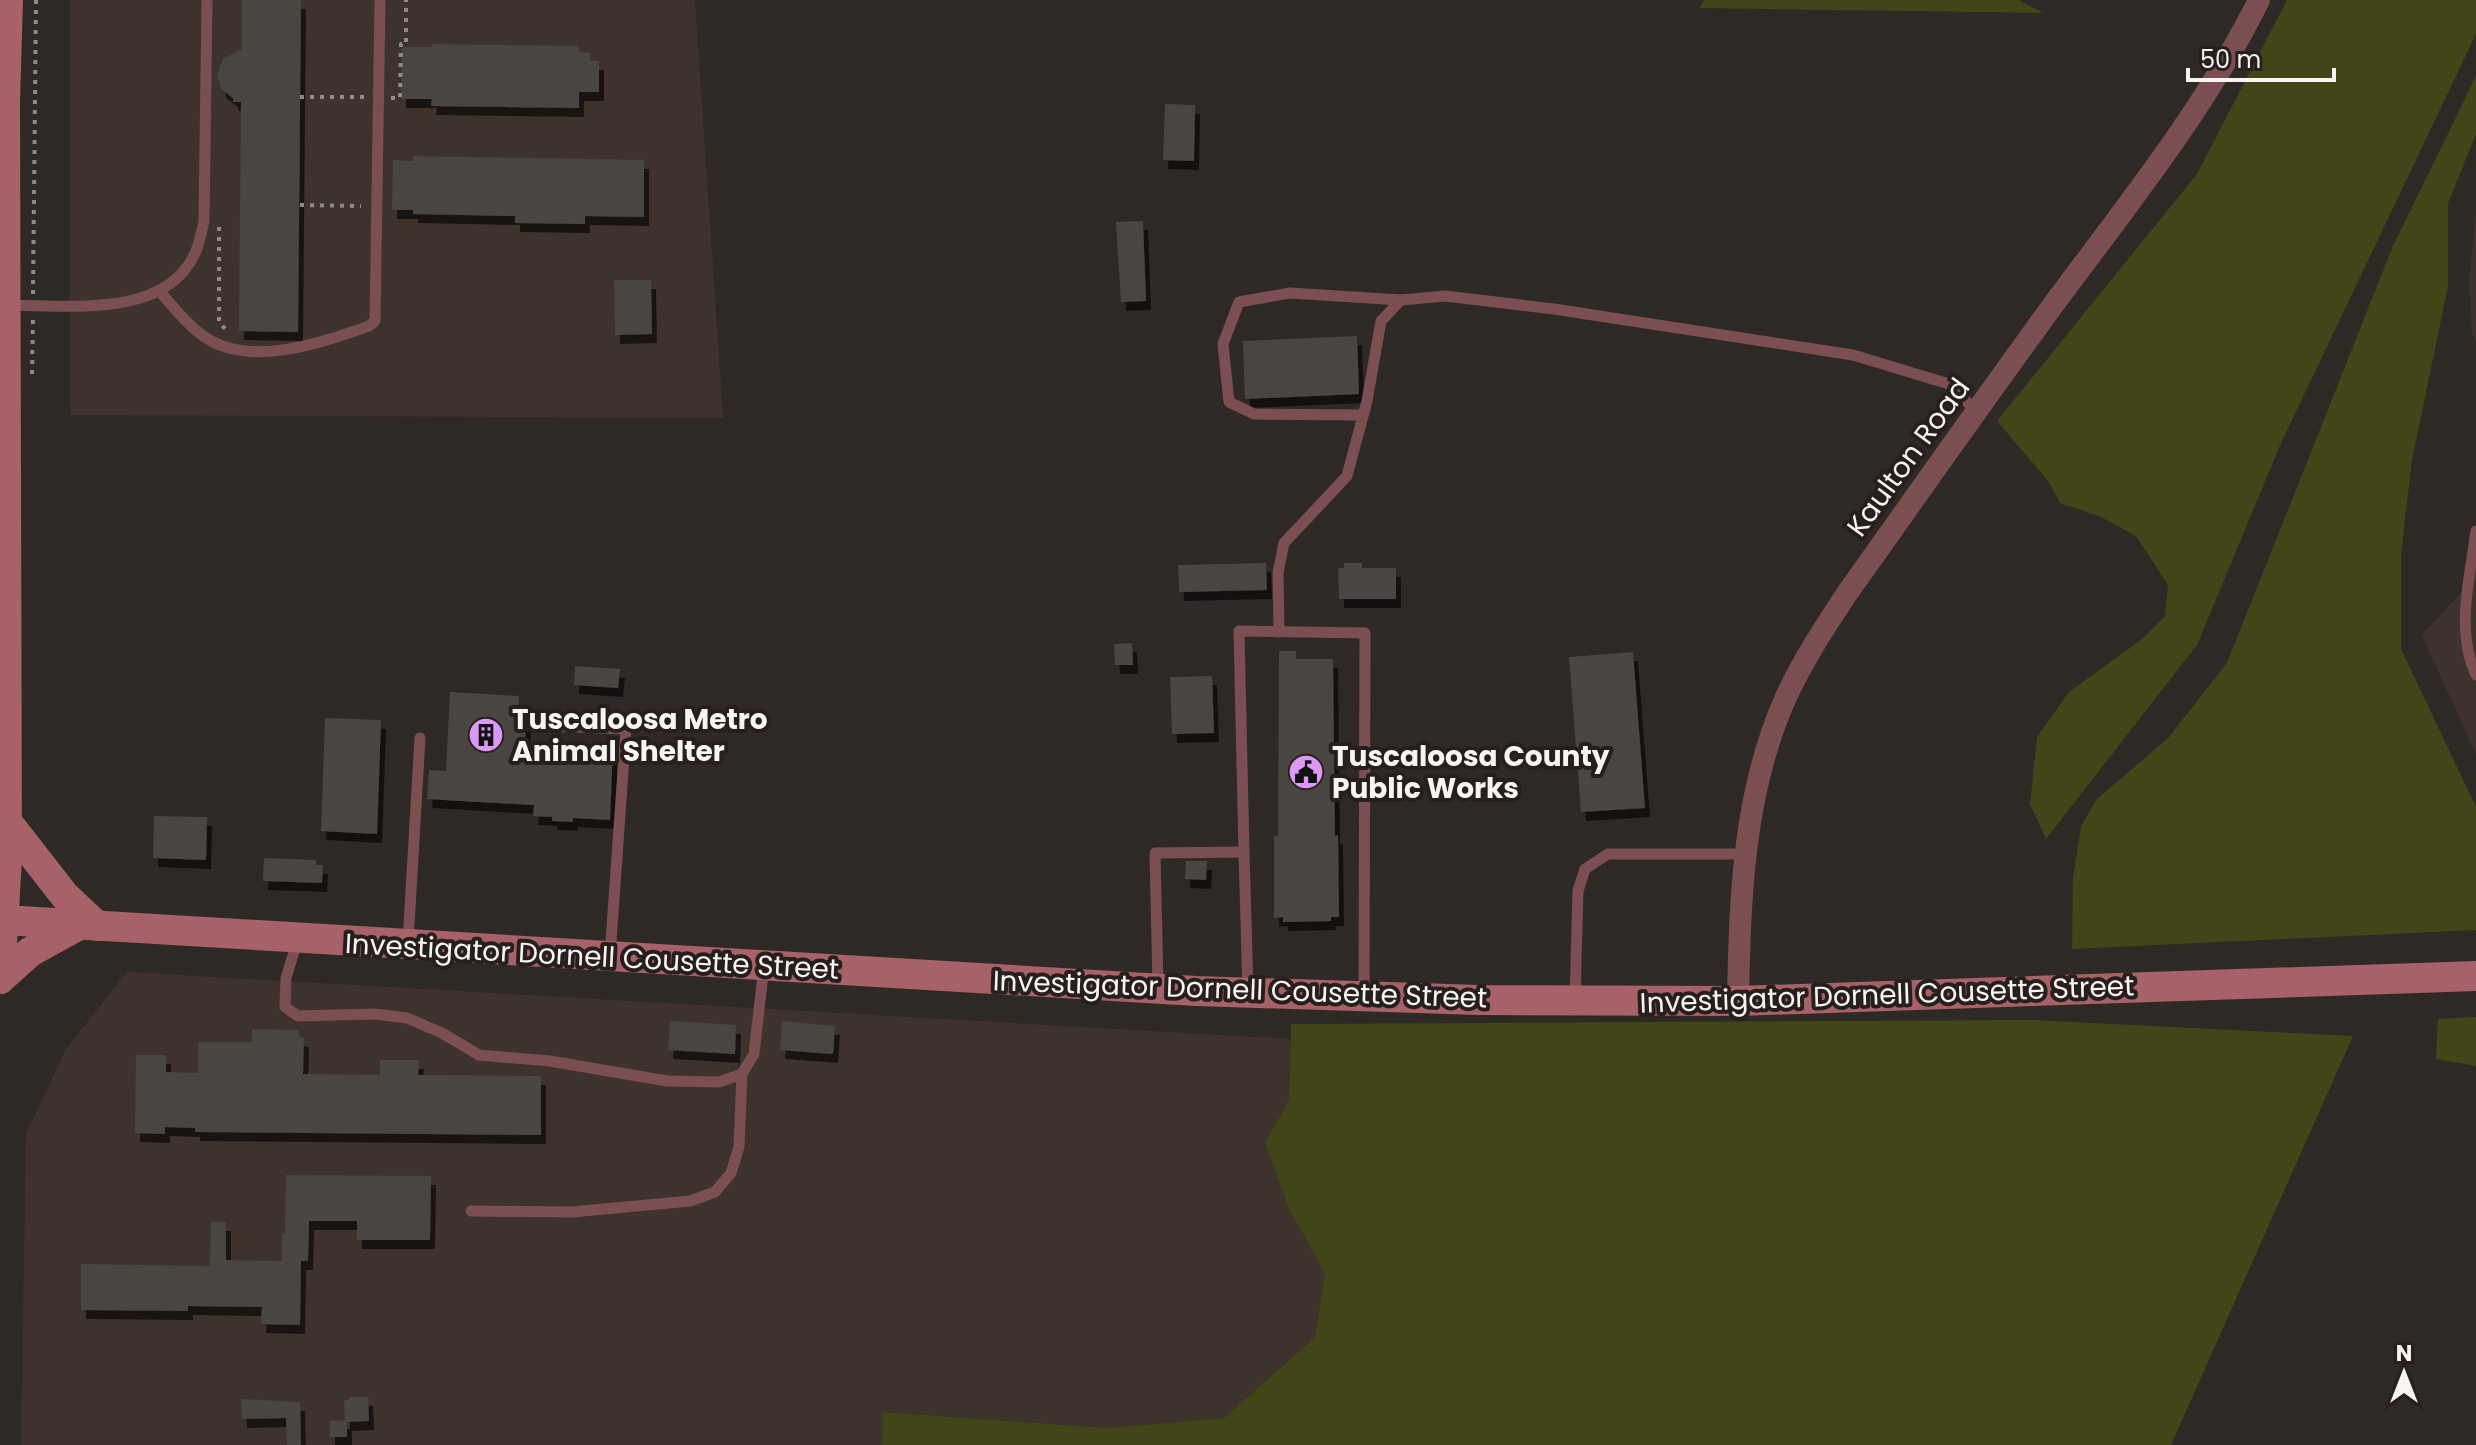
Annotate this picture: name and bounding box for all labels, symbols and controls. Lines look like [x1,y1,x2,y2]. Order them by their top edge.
scale bar [2188,32,2334,82]
text: 50 m [2200,43,2261,76]
street label: Kaulton Road [1838,370,1979,544]
place label: Tuscaloosa Metro Animal Shelter [512,700,768,771]
building icon: Tuscaloosa Metro Animal Shelter [467,716,505,754]
place label: Tuscaloosa County Public Works [1332,737,1610,808]
public building icon: Tuscaloosa County Public Works [1287,753,1325,791]
street label: Investigator Dornell Cousette Street [344,924,840,989]
street label: Investigator Dornell Cousette Street [992,961,1488,1018]
street label: Investigator Dornell Cousette Street [1639,966,2135,1023]
north arrow [2364,1333,2444,1413]
text: N [2396,1338,2412,1369]

